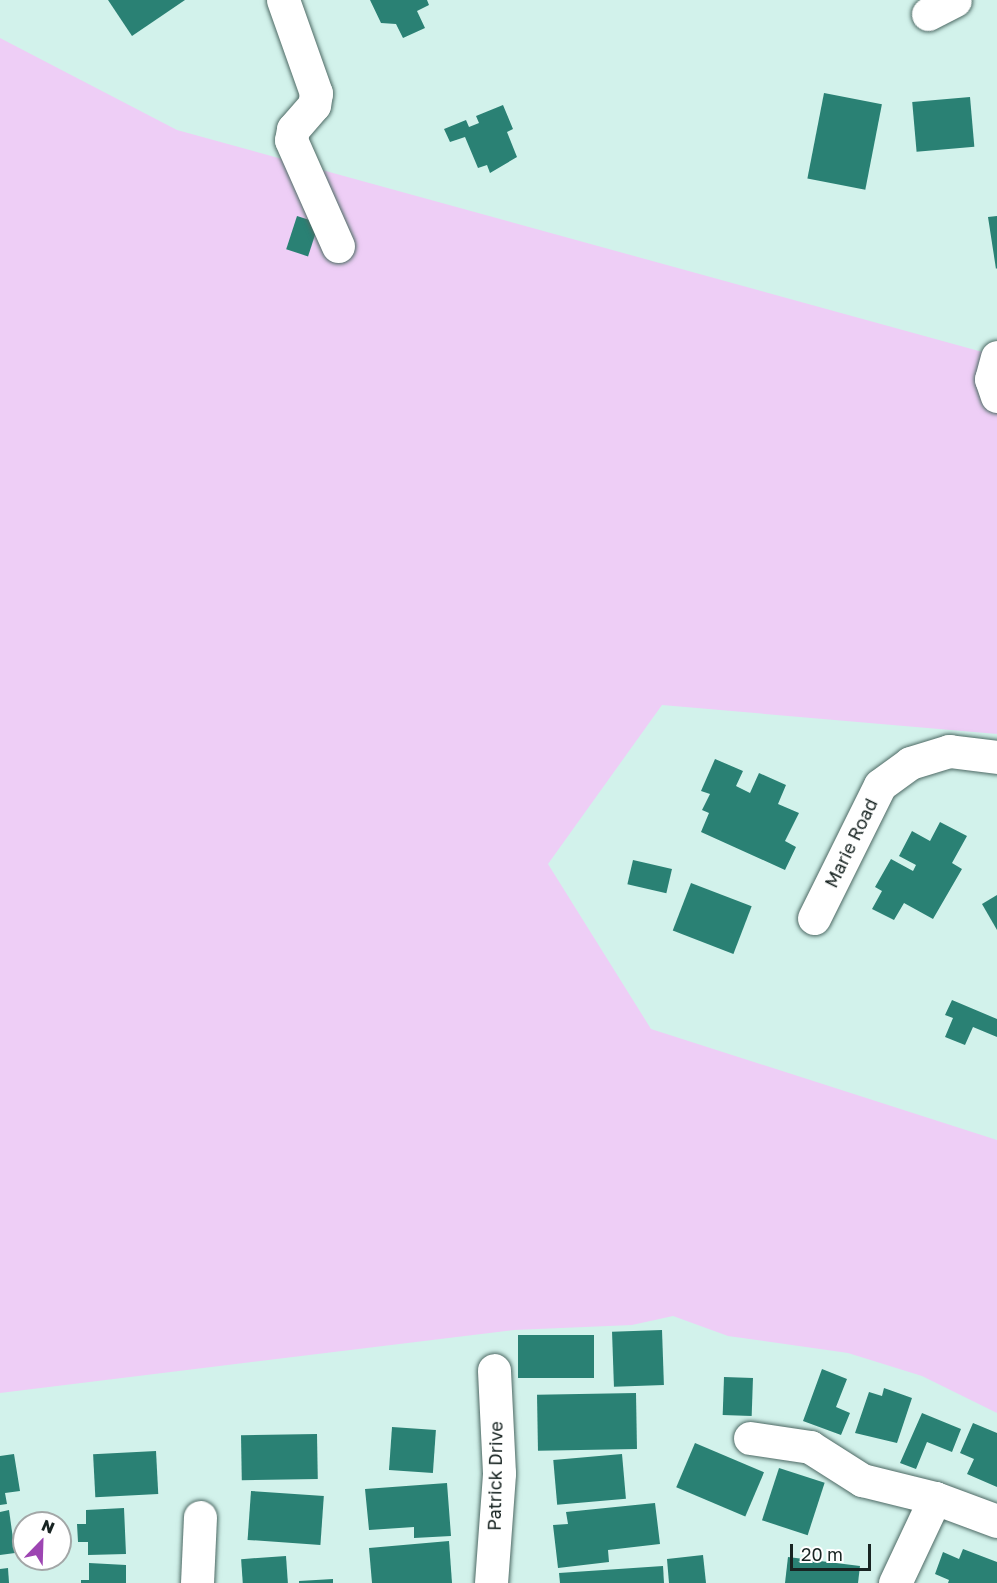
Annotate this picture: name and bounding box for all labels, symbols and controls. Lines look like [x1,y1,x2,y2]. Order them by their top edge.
street label: Marie Road [820,795,882,891]
street label: Patrick Drive [483,1421,507,1531]
north arrow [12,1511,72,1571]
text: N [39,1515,58,1538]
scale bar [793,1532,874,1570]
text: 20 m [801,1543,843,1565]

